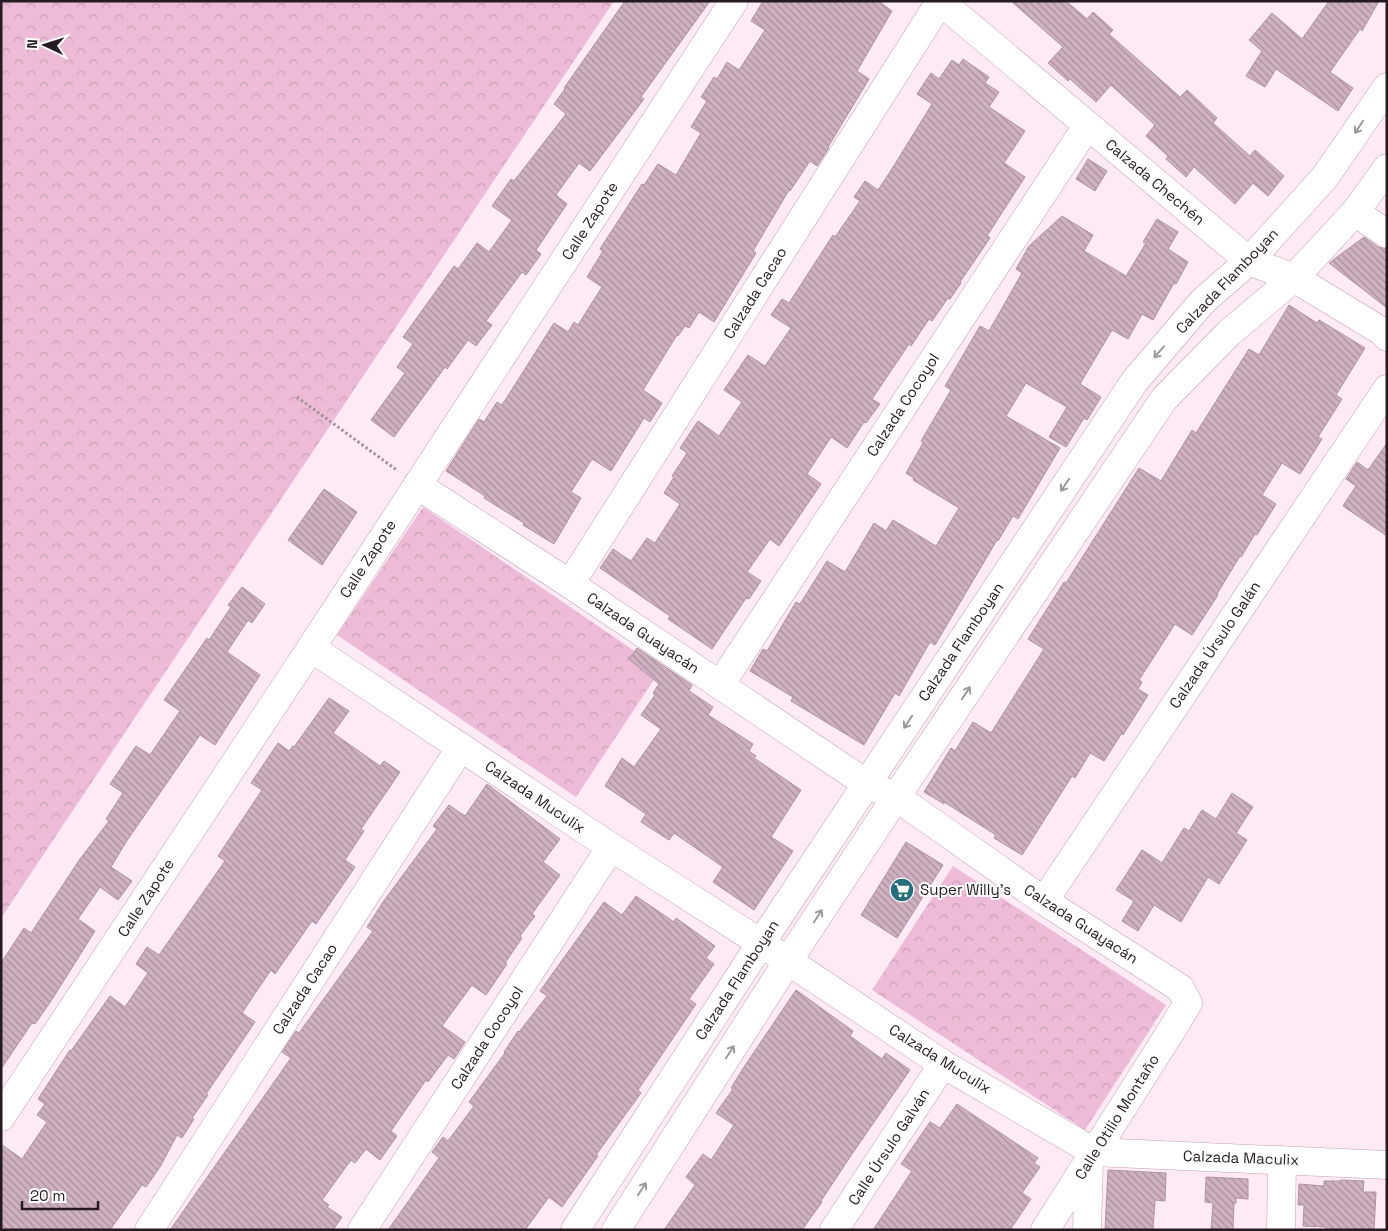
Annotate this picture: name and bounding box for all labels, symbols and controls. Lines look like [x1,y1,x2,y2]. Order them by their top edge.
north arrow [20,20,70,70]
text: N [23,39,41,49]
one-way arrow [1354,120,1364,134]
street label: Calzada Chechén [1102,134,1209,229]
street label: Calle Zapote [557,178,622,264]
street label: Calzada Flamboyan [1171,224,1282,337]
street label: Calzada Cacao [719,243,790,342]
one-way arrow [1153,346,1165,359]
street label: Calzada Cocoyol [862,349,943,460]
one-way arrow [1060,478,1070,492]
street label: Calle Zapote [335,516,400,602]
street label: Calzada Úrsulo Galán [1165,577,1264,712]
street label: Calzada Flamboyan [914,579,1007,705]
street label: Calzada Guayacán [583,588,703,677]
one-way arrow [961,686,971,700]
one-way arrow [903,715,913,729]
street label: Calzada Muculix [482,756,589,837]
street label: Calle Zapote [113,855,178,941]
supermarket icon: Super Willy's [889,877,915,903]
place label: Super Willy's [920,880,1011,899]
street label: Calzada Guayacán [1021,880,1142,968]
one-way arrow [813,909,823,923]
street label: Calzada Flamboyan [691,916,783,1043]
street label: Calzada Cacao [268,940,341,1038]
street label: Calzada Cocoyol [446,982,527,1093]
street label: Calzada Muculix [886,1020,995,1098]
one-way arrow [724,1045,735,1059]
street label: Calle Otilio Montaño [1070,1050,1163,1183]
street label: Calle Úrsulo Galván [844,1085,933,1209]
street label: Calzada Maculix [1183,1146,1299,1169]
scale bar [22,1178,99,1210]
one-way arrow [637,1182,647,1196]
text: 20 m [30,1186,65,1205]

